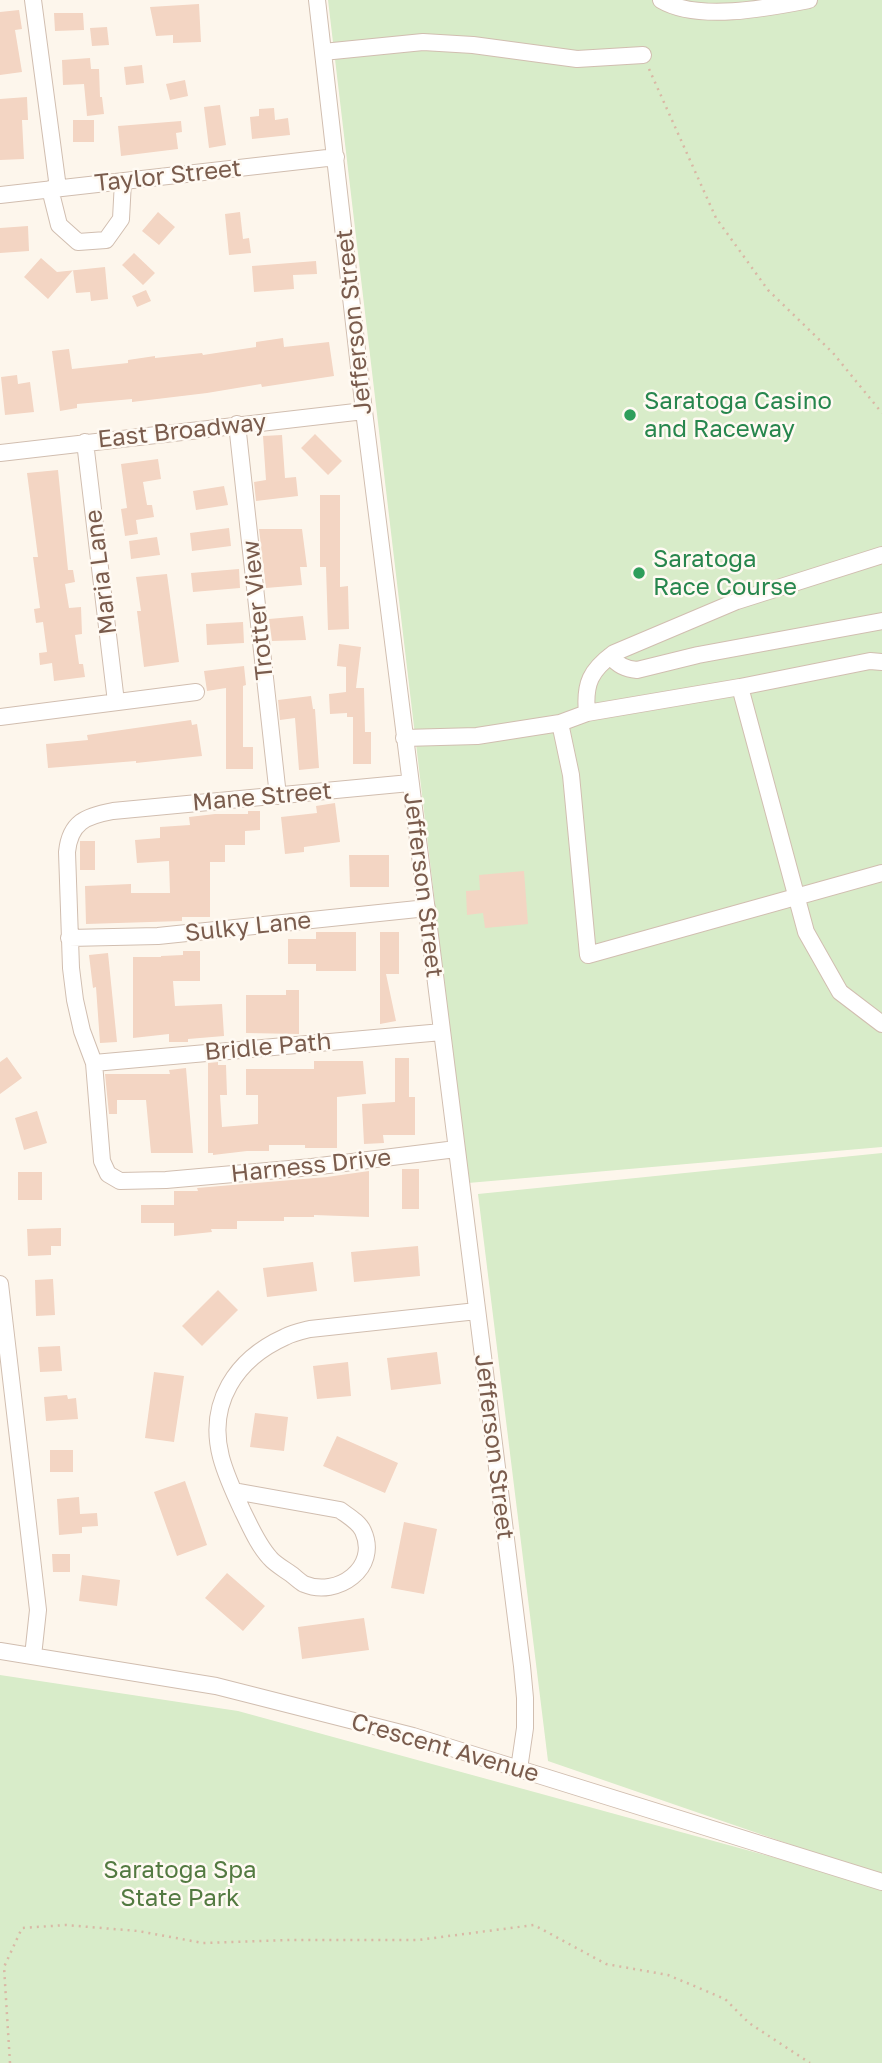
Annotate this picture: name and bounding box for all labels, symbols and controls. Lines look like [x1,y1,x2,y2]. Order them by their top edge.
street label: Taylor Street [93,154,243,198]
street label: Jefferson Street [330,228,378,416]
place label: Saratoga Casino and Raceway [644,387,832,443]
marker: Saratoga Casino and Raceway [622,407,638,423]
street label: East Broadway [96,408,268,454]
street label: Maria Lane [79,508,123,636]
street label: Trotter View [236,539,280,681]
place label: Saratoga Race Course [653,545,797,601]
marker: Saratoga Race Course [631,565,647,581]
street label: Mane Street [191,777,333,817]
street label: Jefferson Street [397,791,449,979]
street label: Sulky Lane [183,906,313,948]
street label: Bridle Path [203,1027,333,1067]
street label: Harness Drive [230,1143,392,1189]
street label: Jefferson Street [468,1353,520,1541]
street label: Crescent Avenue [348,1707,542,1789]
park label: Saratoga Spa State Park [103,1856,257,1912]

